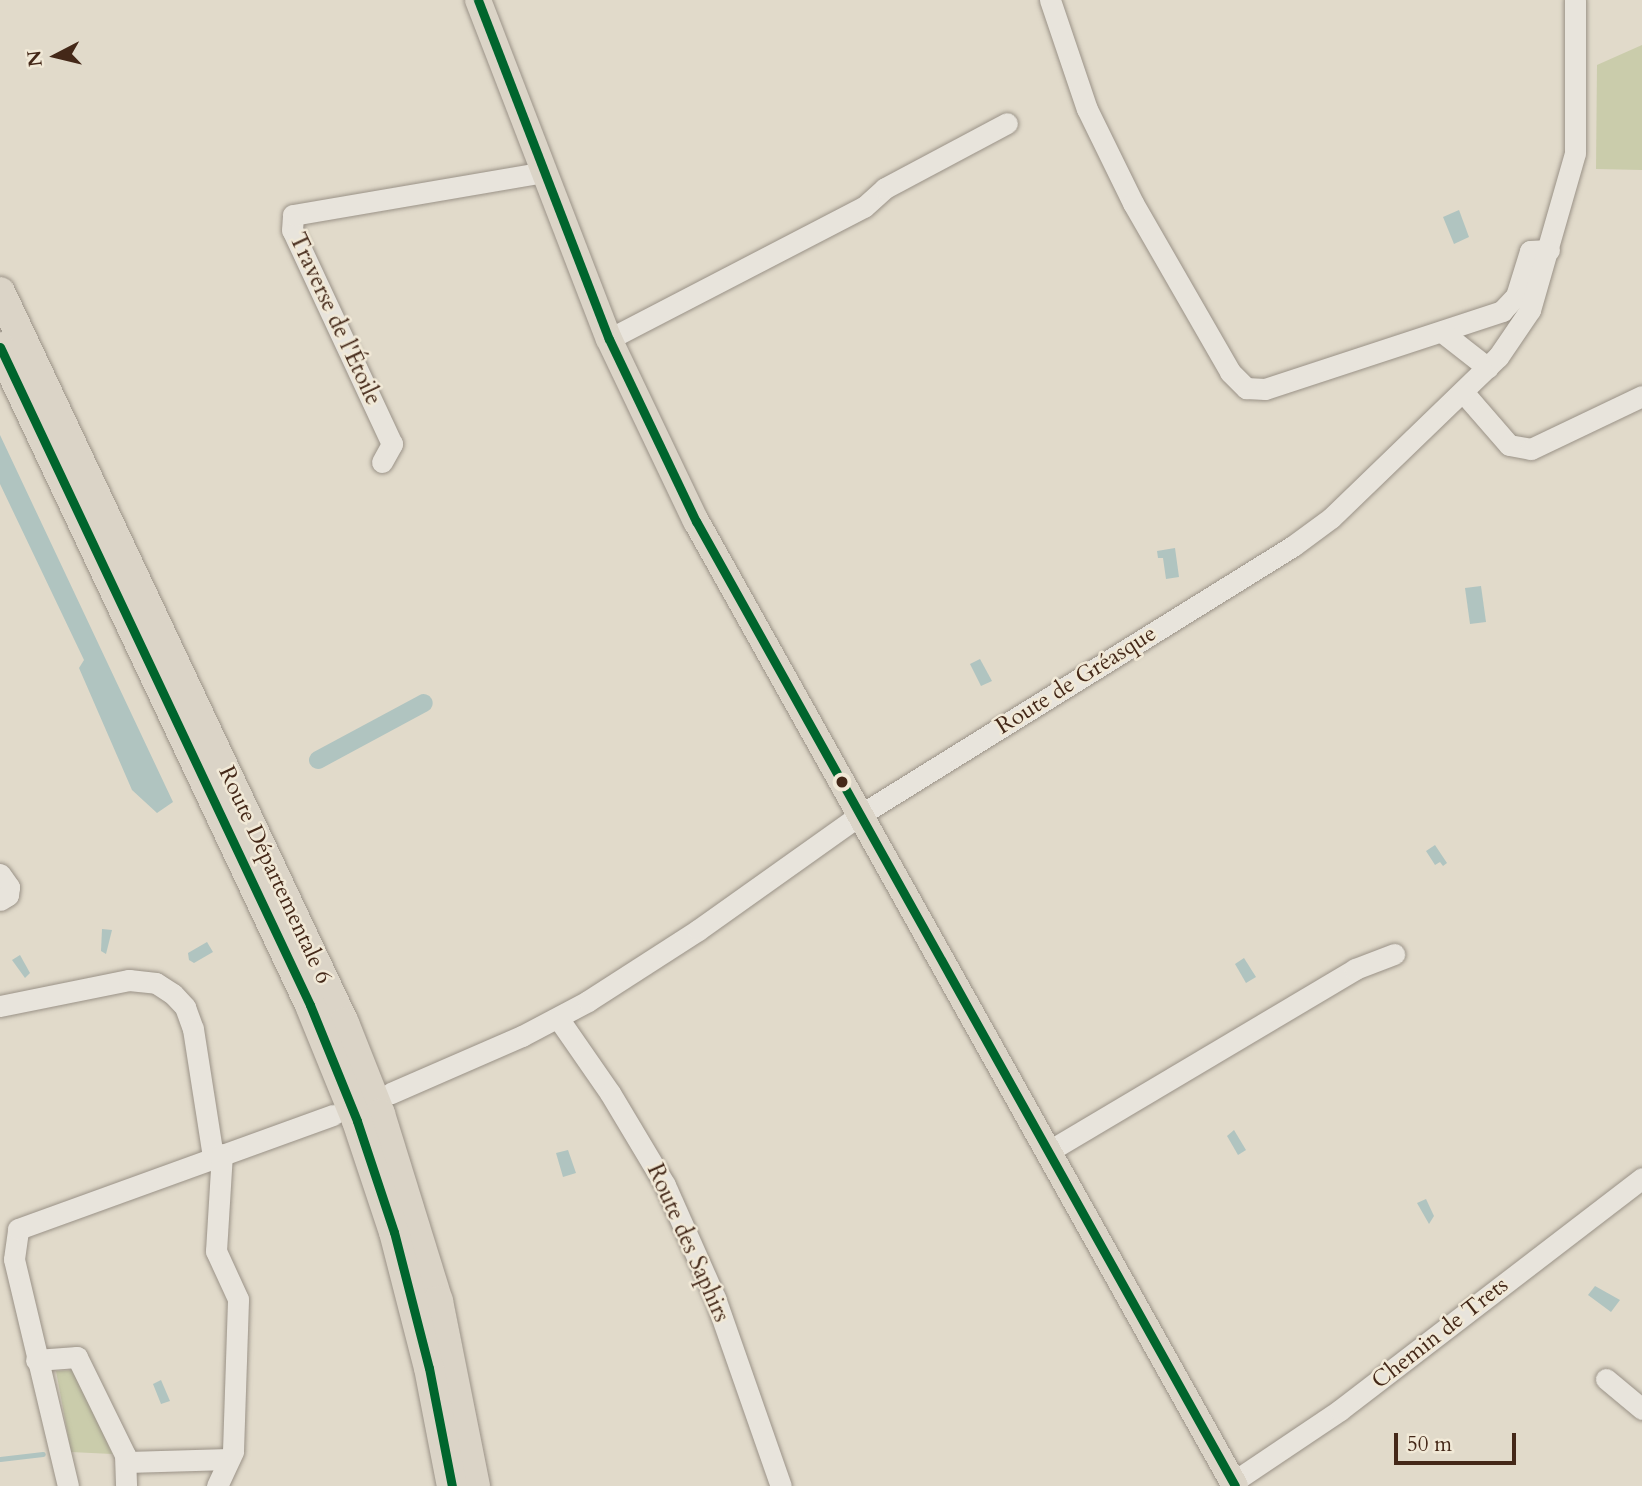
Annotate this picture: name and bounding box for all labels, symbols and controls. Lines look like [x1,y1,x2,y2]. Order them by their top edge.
north arrow [21,21,91,91]
text: N [21,49,49,68]
street label: Traverse de l'Étoile [283,229,387,409]
street label: Route de Gréasque [991,620,1161,740]
street label: Route Départementale 6 [212,762,338,988]
unlabelled marker [835,775,849,789]
street label: Route des Saphirs [641,1160,735,1326]
street label: Chemin de Trets [1366,1271,1514,1395]
scale bar [1397,1420,1520,1464]
text: 50 m [1407,1430,1452,1459]

